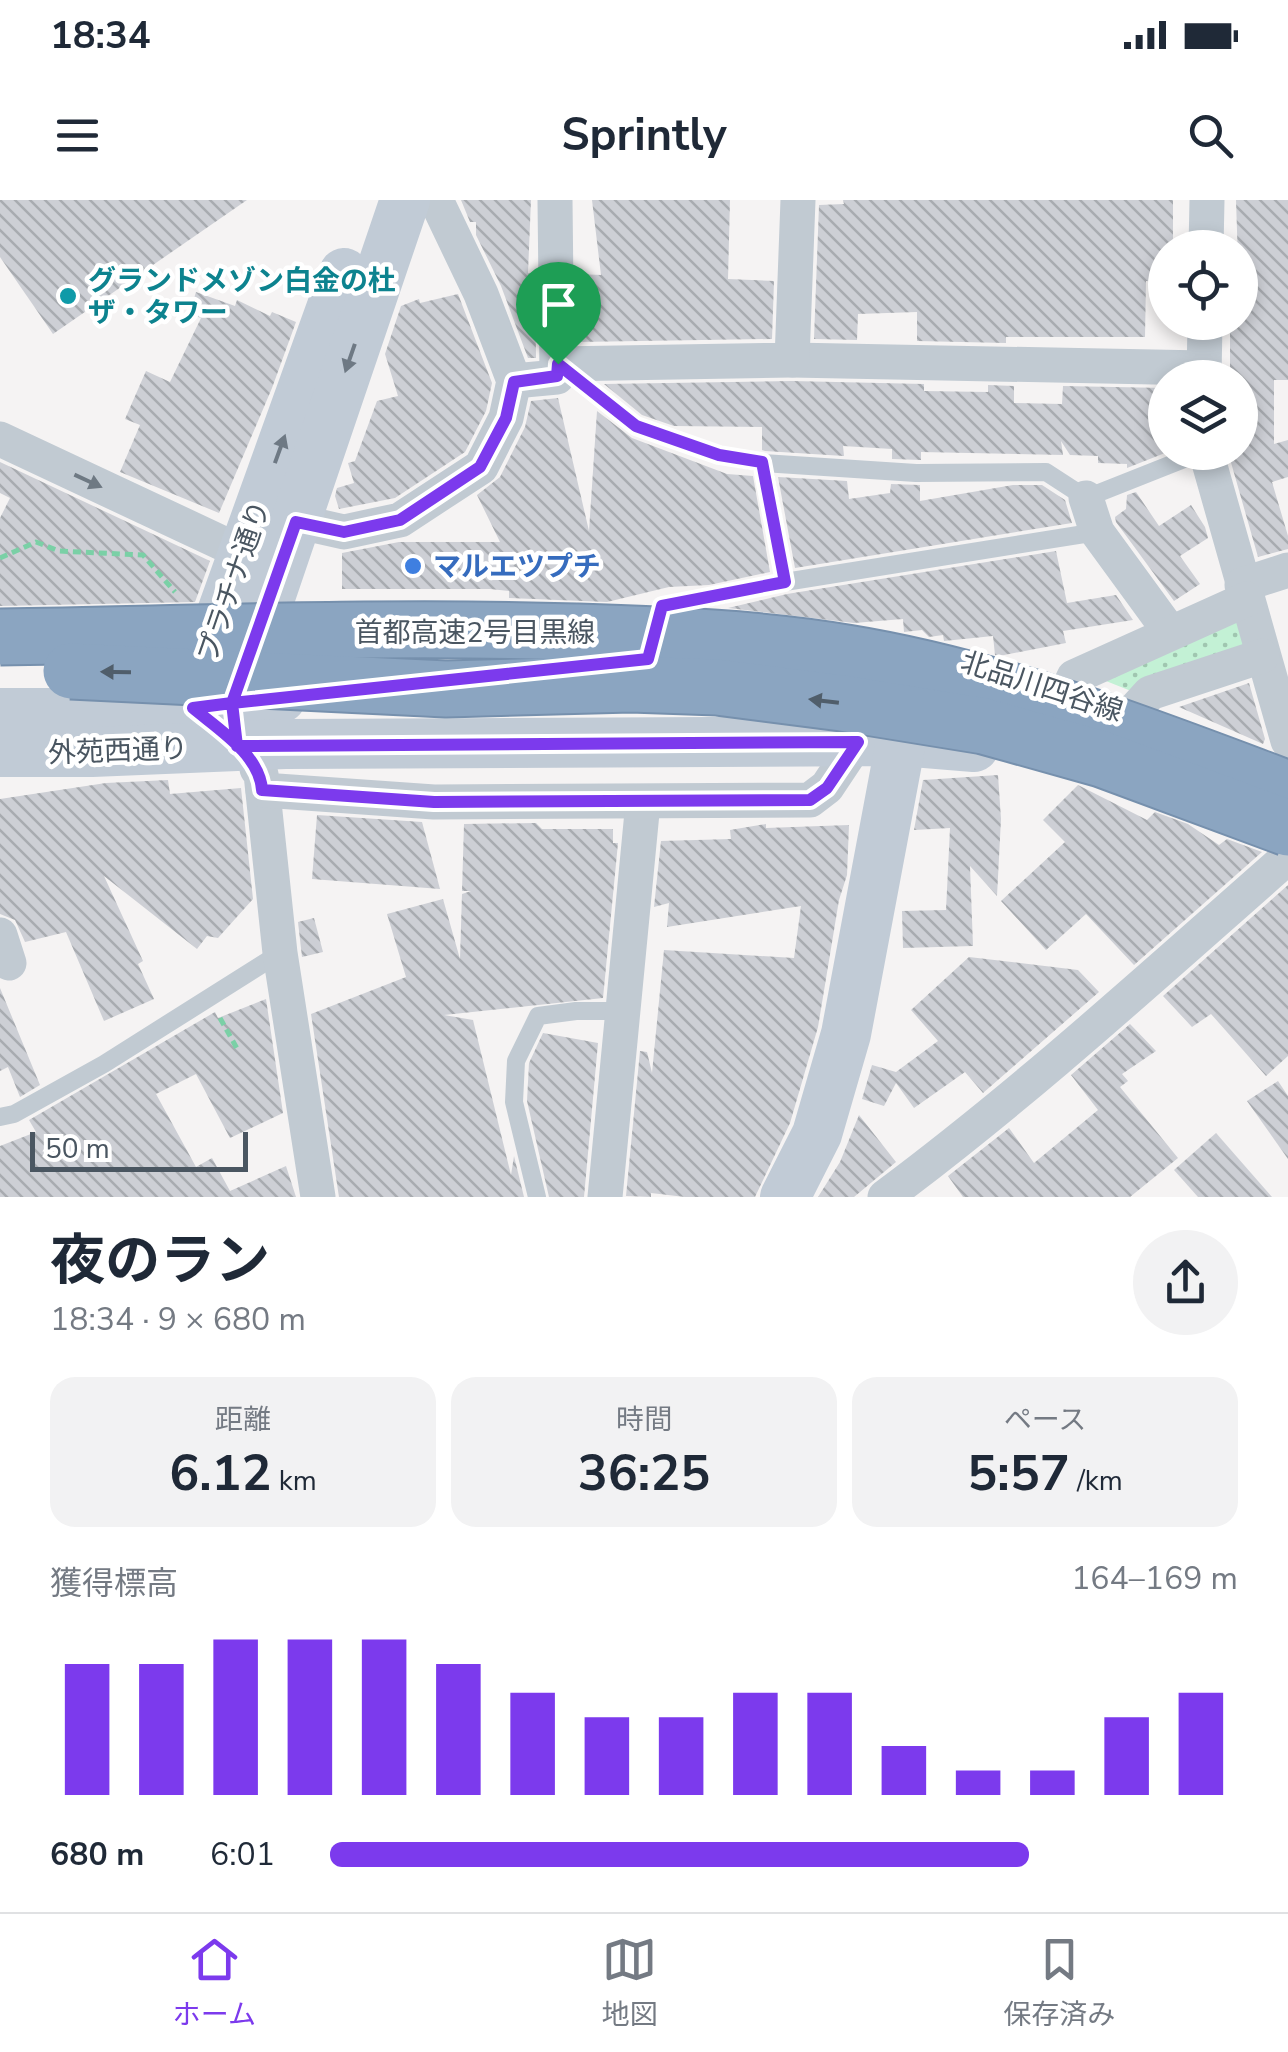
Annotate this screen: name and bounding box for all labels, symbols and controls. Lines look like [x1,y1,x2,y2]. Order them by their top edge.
text: 18:34 [50,10,151,61]
text: Sprintly [561,105,727,166]
icon: menu [50,108,105,163]
icon: search [1183,108,1238,163]
map controls [1148,230,1258,470]
button: locate [1148,230,1258,340]
place label: グランドメゾン白金の杜 ザ・タワー [88,262,396,332]
pin [516,262,601,365]
icon: arrive [531,277,586,332]
marker: グランドメゾン白金の杜 ザ・タワー [57,285,79,307]
one-way arrow [342,344,357,374]
button: layers [1148,360,1258,470]
one-way arrow [273,434,288,464]
one-way arrow [74,472,103,489]
street label: プラチナ通り [189,496,279,667]
place label: マルエツプチ [433,548,601,586]
marker: マルエツプチ [402,555,424,577]
street label: 首都高速2号目黒線 [355,614,595,652]
street label: 北品川四谷線 [956,643,1127,731]
one-way arrow [99,664,131,680]
one-way arrow [808,693,840,709]
street label: 外苑西通り [47,730,189,772]
scale bar [30,1127,248,1171]
text: 50 m [45,1130,110,1168]
text: 夜のラン [50,1223,270,1298]
button: share [1133,1230,1238,1335]
text: 18:34 · 9 × 680 m [50,1298,306,1341]
text: 距離 [215,1401,271,1439]
text: 時間 [616,1401,672,1439]
text: ペース [1004,1401,1086,1439]
text: 6.12 [169,1439,272,1508]
text: 36:25 [578,1439,710,1508]
text: 5:57 [967,1439,1070,1508]
text: km [272,1462,317,1500]
text: /km [1070,1462,1123,1500]
text: 164–169 m [1071,1557,1238,1600]
text: 獲得標高 [50,1562,178,1605]
text: 680 m [50,1833,144,1876]
text: 6:01 [210,1833,275,1876]
tab: ホーム [173,1932,256,2034]
tab: 地図 [602,1932,658,2034]
tab: 保存済み [1003,1932,1115,2034]

